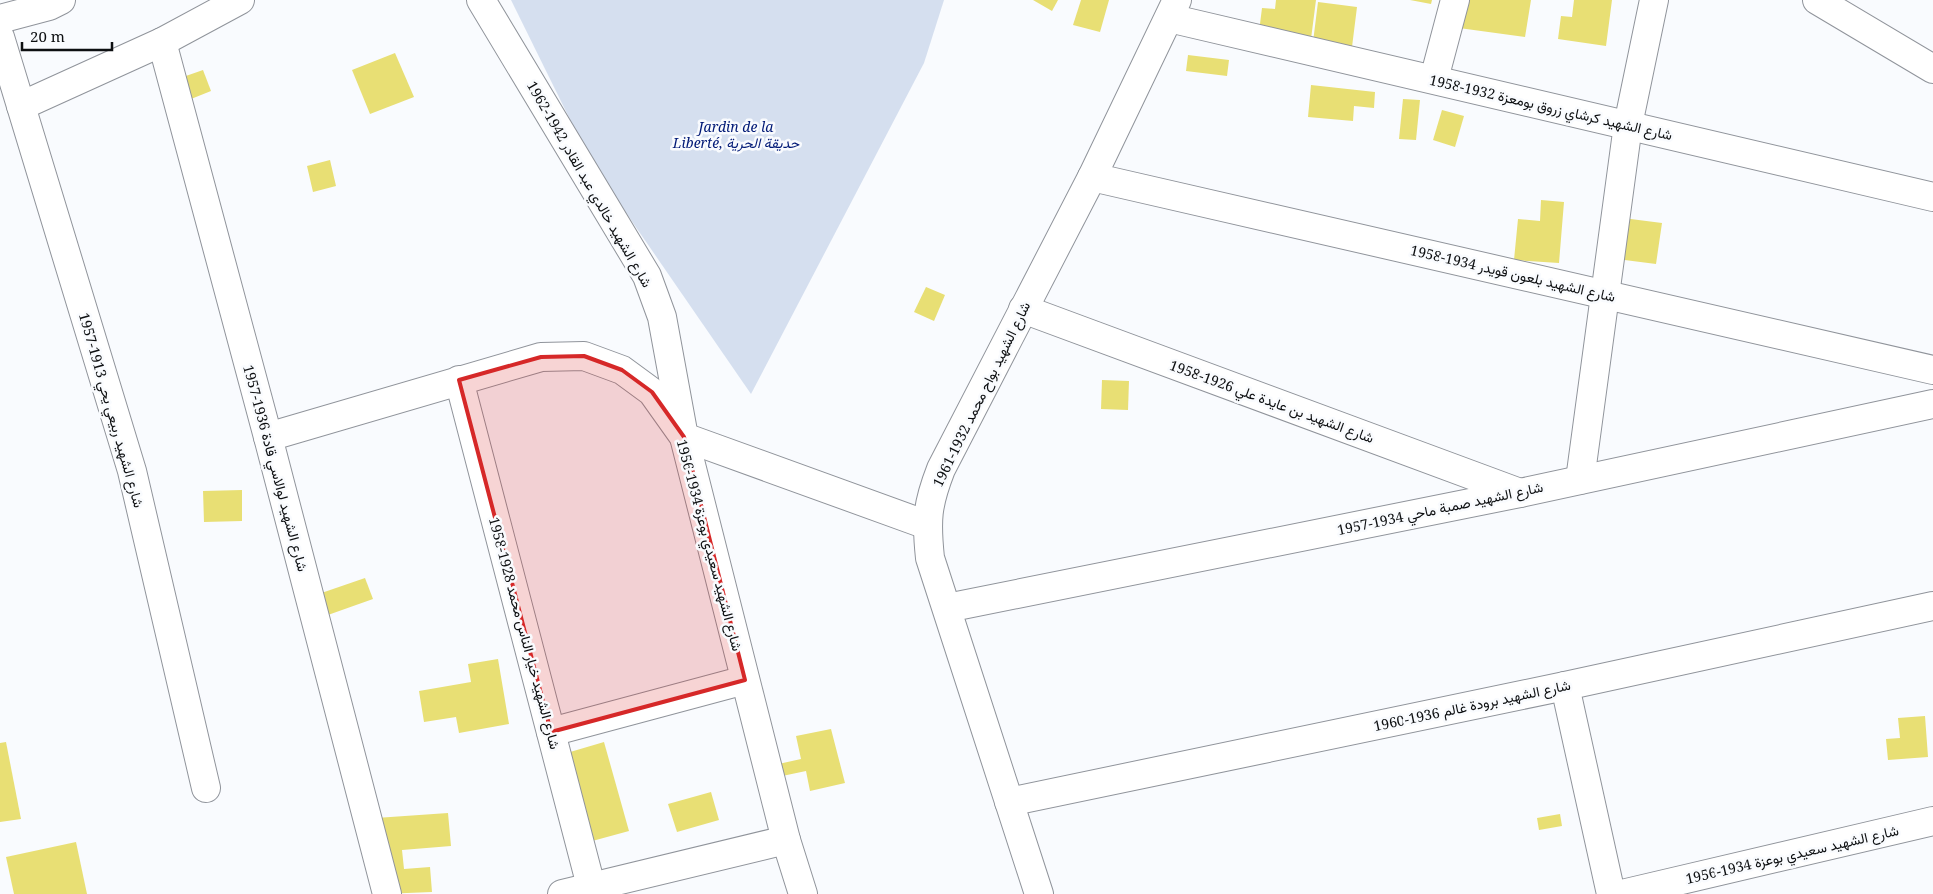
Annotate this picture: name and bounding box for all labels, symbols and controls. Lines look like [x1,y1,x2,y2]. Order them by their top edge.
scale bar [22,20,112,52]
text: 20 m [30,26,65,46]
street label: شارع الشهيد كرشاي زروق بومعزة 1932-1958 [1427,70,1674,147]
street label: شارع الشهيد خالدي عبد القادر 1942-1962 [520,77,657,292]
park label: Jardin de la Liberté, حديقة الحرية [672,117,800,152]
street label: شارع الشهيد بلعون قويدر 1934-1958 [1408,240,1617,308]
street label: شارع الشهيد بواح محمد 1932-1961 [928,298,1036,491]
street label: شارع الشهيد ربيعي يحي 1913-1957 [72,310,149,511]
street label: شارع الشهيد بن عايدة علي 1926-1958 [1166,355,1377,450]
street label: شارع الشهيد لوالاسي قادة 1936-1957 [236,363,313,574]
street label: شارع الشهيد سعيدي بوعزة 1934-1956 [670,437,747,654]
street label: شارع الشهيد صمبة ماحي 1934-1957 [1335,477,1545,542]
street label: شارع الشهيد خيار الناس محمد 1928-1958 [483,515,565,752]
street label: شارع الشهيد برودة غالم 1936-1960 [1372,675,1573,737]
street label: شارع الشهيد سعيدي بوعزة 1934-1956 [1684,820,1901,891]

